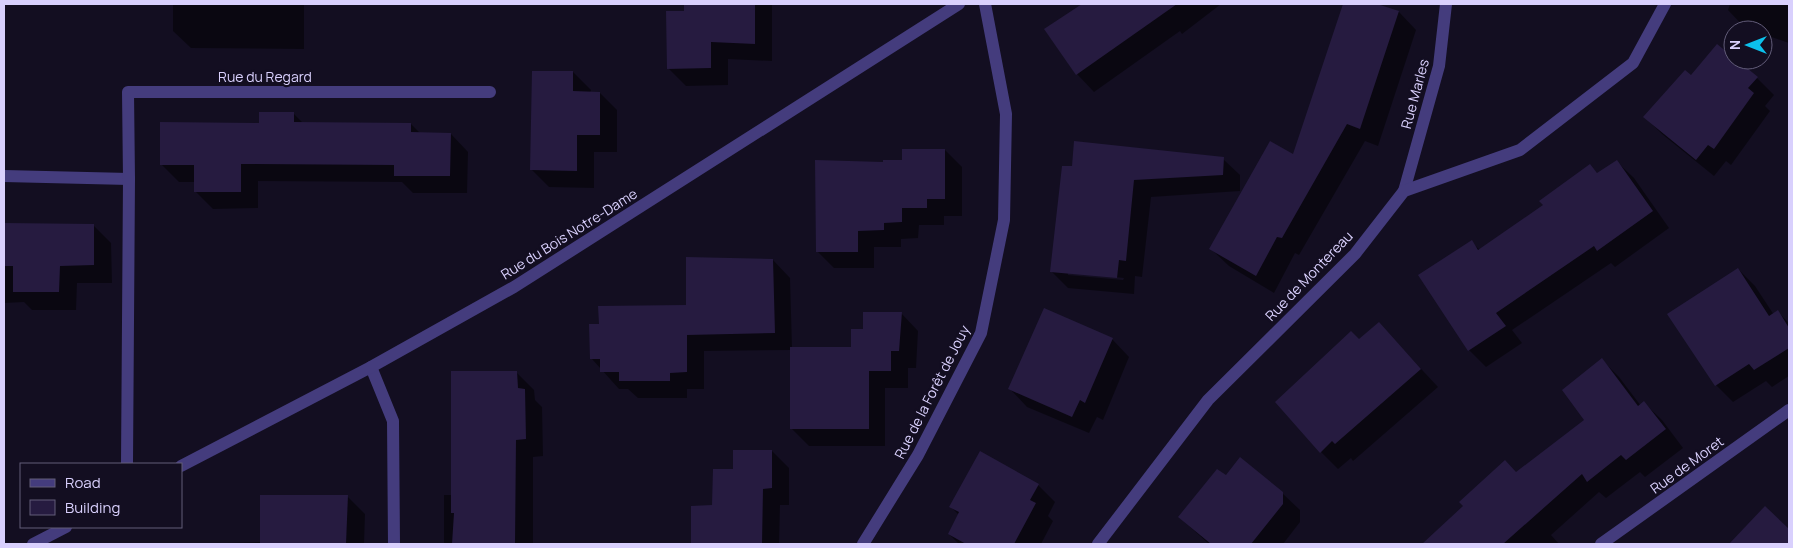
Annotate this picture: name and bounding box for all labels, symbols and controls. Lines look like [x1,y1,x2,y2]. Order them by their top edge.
north arrow [1723,20,1773,70]
text: N [1725,40,1744,50]
street label: Rue Marles [1396,57,1433,131]
street label: Rue du Regard [218,67,312,86]
street label: Rue du Bois Notre-Dame [497,184,641,283]
street label: Rue de Montereau [1261,226,1357,325]
street label: Rue de la Forêt de Jouy [890,321,974,462]
street label: Rue de Moret [1646,431,1727,498]
legend [20,463,182,528]
text: Road [65,472,101,493]
text: Building [65,497,120,518]

